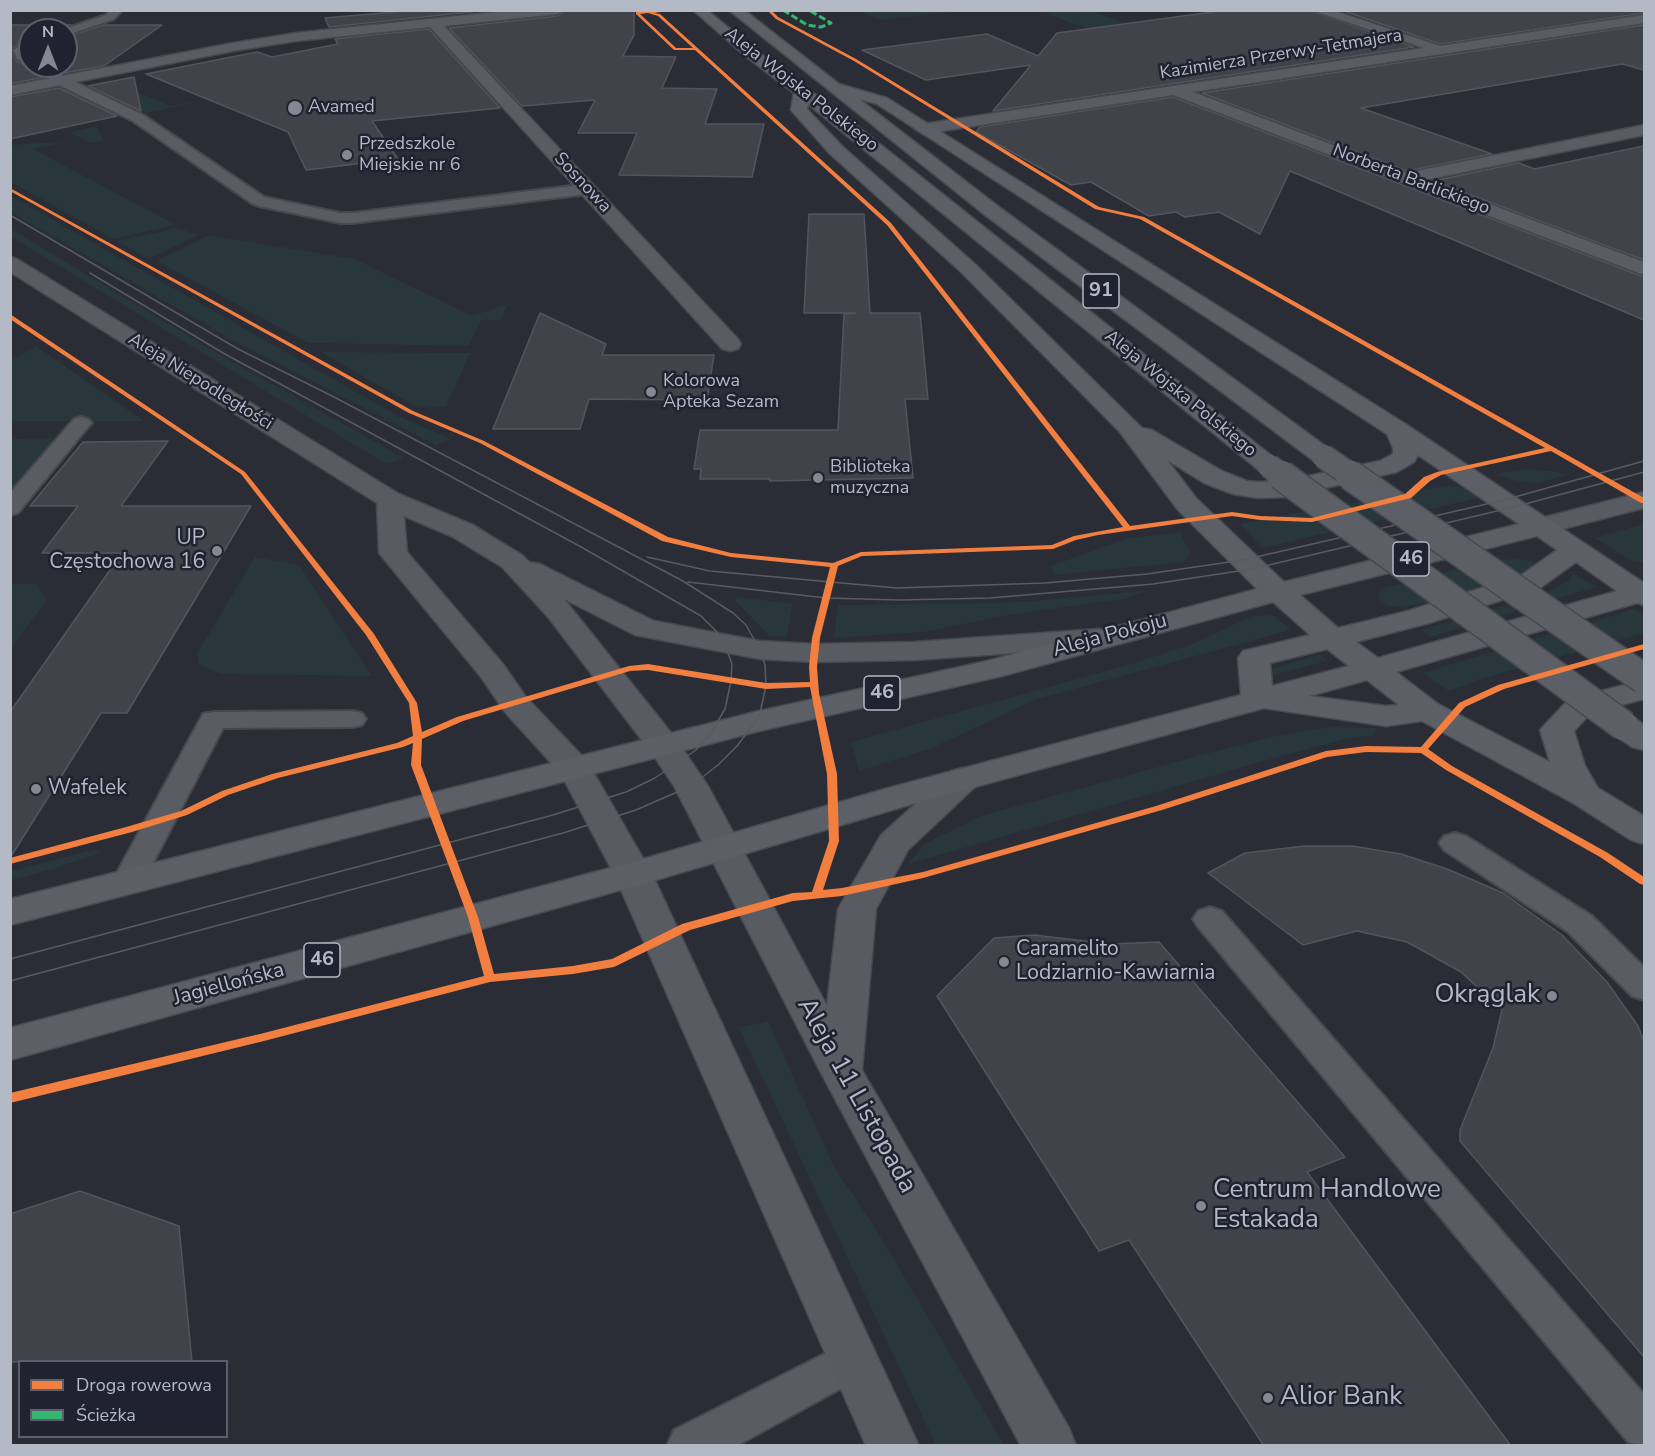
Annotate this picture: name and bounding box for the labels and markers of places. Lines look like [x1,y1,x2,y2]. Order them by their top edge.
place label: Avamed [308,97,375,119]
marker: Avamed [286,99,304,117]
place label: Przedszkole Miejskie nr 6 [359,134,461,176]
marker: Przedszkole Miejskie nr 6 [340,148,354,162]
place label: Kolorowa Apteka Sezam [663,371,779,413]
marker: Kolorowa Apteka Sezam [644,385,658,399]
place label: Biblioteka muzyczna [830,457,910,500]
marker: Biblioteka muzyczna [811,471,825,485]
place label: UP Częstochowa 16 [49,526,205,576]
marker: UP Częstochowa 16 [210,544,224,558]
place label: Wafelek [48,776,127,802]
marker: Wafelek [29,782,43,796]
place label: Caramelito Lodziarnio-Kawiarnia [1016,937,1215,987]
marker: Caramelito Lodziarnio-Kawiarnia [997,955,1011,969]
place label: Okrąglak [1434,980,1540,1012]
marker: Okrąglak [1545,989,1559,1003]
place label: Centrum Handlowe Estakada [1213,1175,1441,1236]
marker: Centrum Handlowe Estakada [1194,1199,1208,1213]
place label: Alior Bank [1280,1382,1402,1414]
marker: Alior Bank [1261,1391,1275,1405]

